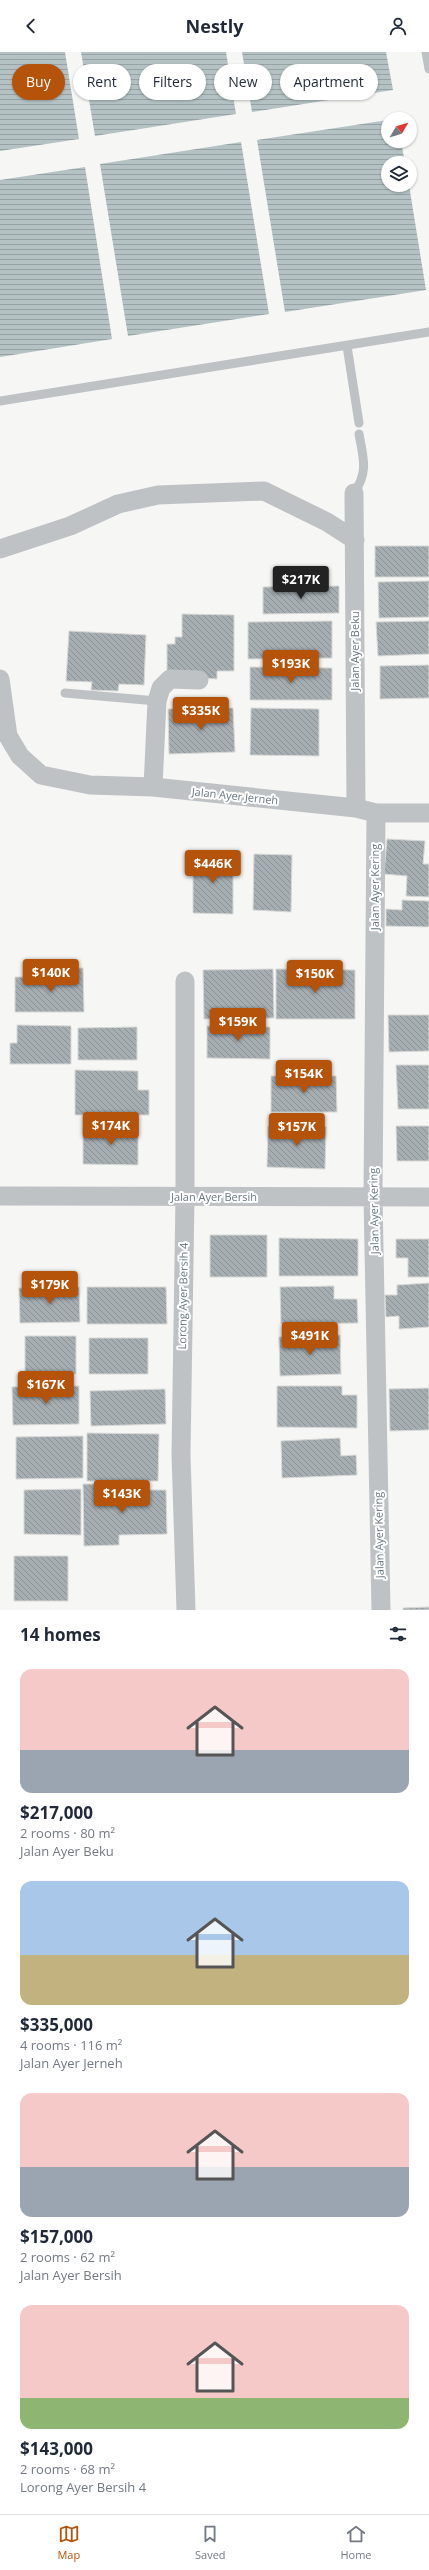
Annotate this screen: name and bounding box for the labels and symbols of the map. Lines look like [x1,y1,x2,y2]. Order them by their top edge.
north arrow [381,112,417,148]
pin: $217K [273,566,329,600]
street label: Jalan Ayer Beku [347,611,362,692]
pin: $193K [263,650,319,684]
pin: $335K [173,697,229,731]
street label: Jalan Ayer Jerneh [190,783,279,808]
street label: Jalan Ayer Kering [367,844,382,931]
pin: $446K [185,850,241,884]
pin: $140K [23,959,79,993]
pin: $150K [287,960,343,994]
pin: $159K [210,1008,266,1042]
pin: $154K [276,1060,332,1094]
pin: $174K [83,1112,139,1146]
pin: $157K [269,1113,325,1147]
street label: Jalan Ayer Kering [365,1168,382,1255]
street label: Jalan Ayer Bersih [170,1189,257,1204]
street label: Lorong Ayer Bersih 4 [174,1242,191,1349]
pin: $179K [22,1271,78,1305]
pin: $491K [282,1322,338,1356]
pin: $167K [18,1371,74,1405]
pin: $143K [94,1480,150,1514]
street label: Jalan Ayer Kering [370,1492,387,1579]

